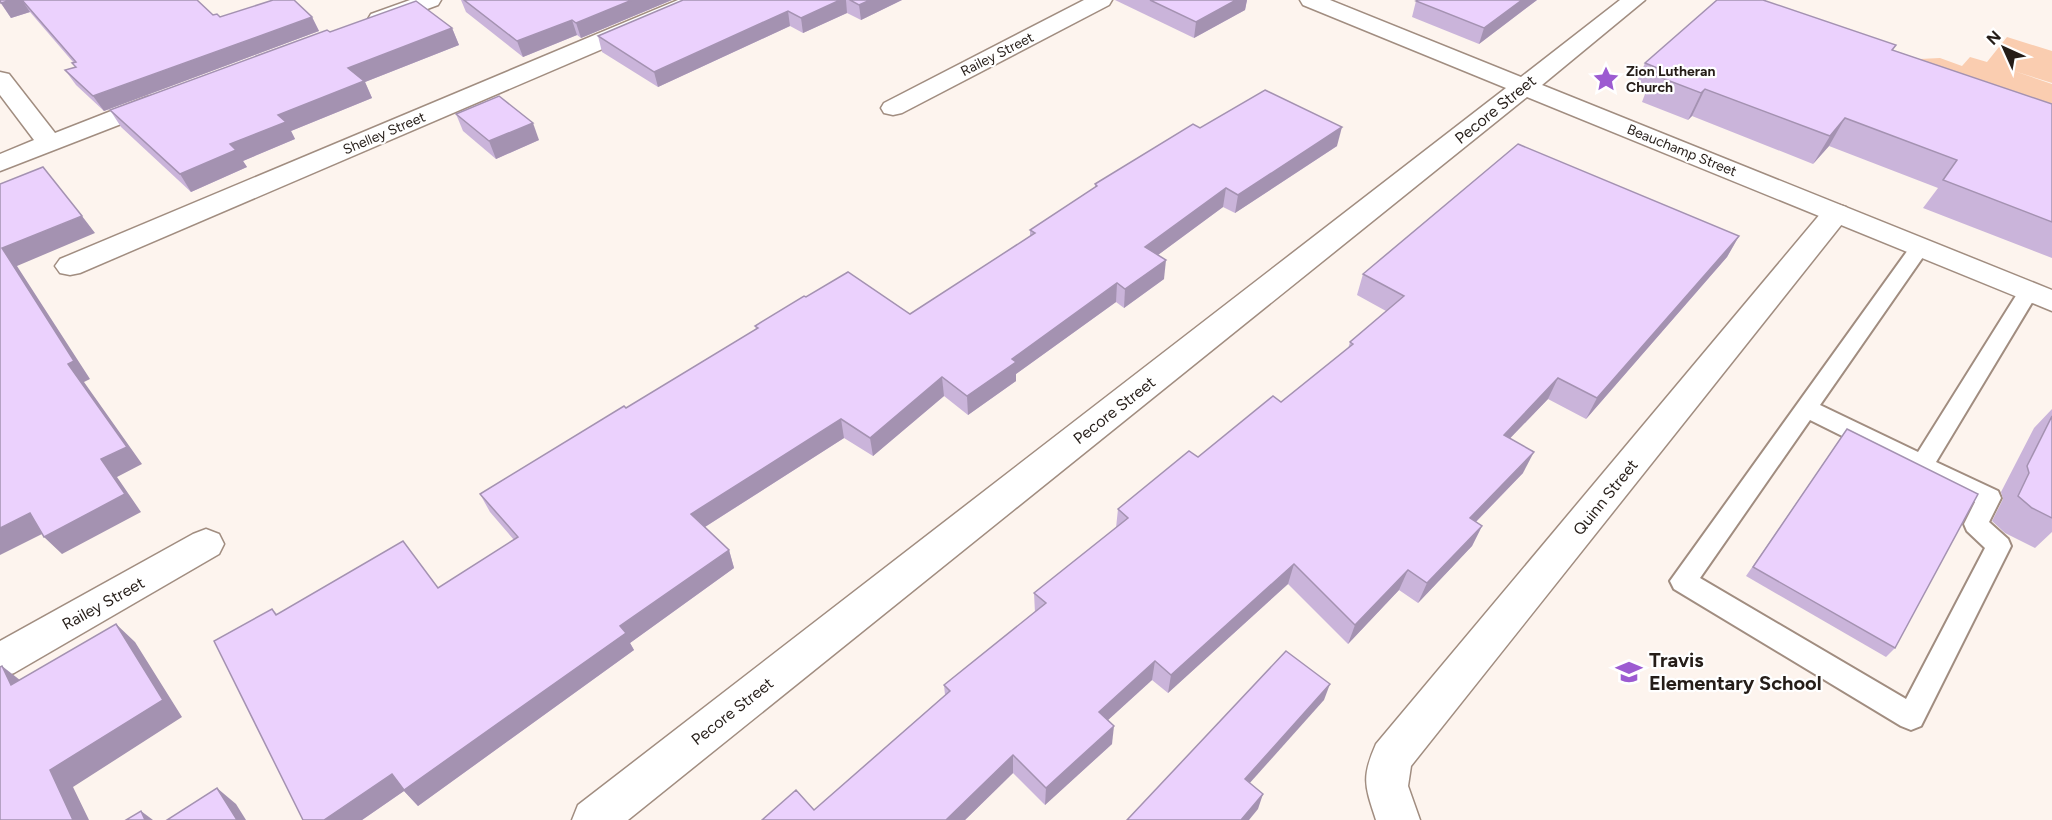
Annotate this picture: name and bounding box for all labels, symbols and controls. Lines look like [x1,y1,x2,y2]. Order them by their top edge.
north arrow [1974,18,2034,78]
text: N [1983,27,2005,49]
street label: Railey Street [958,29,1037,80]
place label: Zion Lutheran Church [1626,63,1716,96]
place icon: Zion Lutheran Church [1591,64,1621,94]
street label: Pecore Street [1451,71,1540,148]
street label: Shelley Street [341,109,428,158]
street label: Beauchamp Street [1625,121,1739,180]
street label: Pecore Street [1070,373,1159,448]
street label: Quinn Street [1569,456,1642,539]
street label: Railey Street [59,573,148,634]
place label: Travis Elementary School [1649,648,1822,695]
school or university icon: Travis Elementary School [1614,657,1644,687]
street label: Pecore Street [688,674,777,749]

